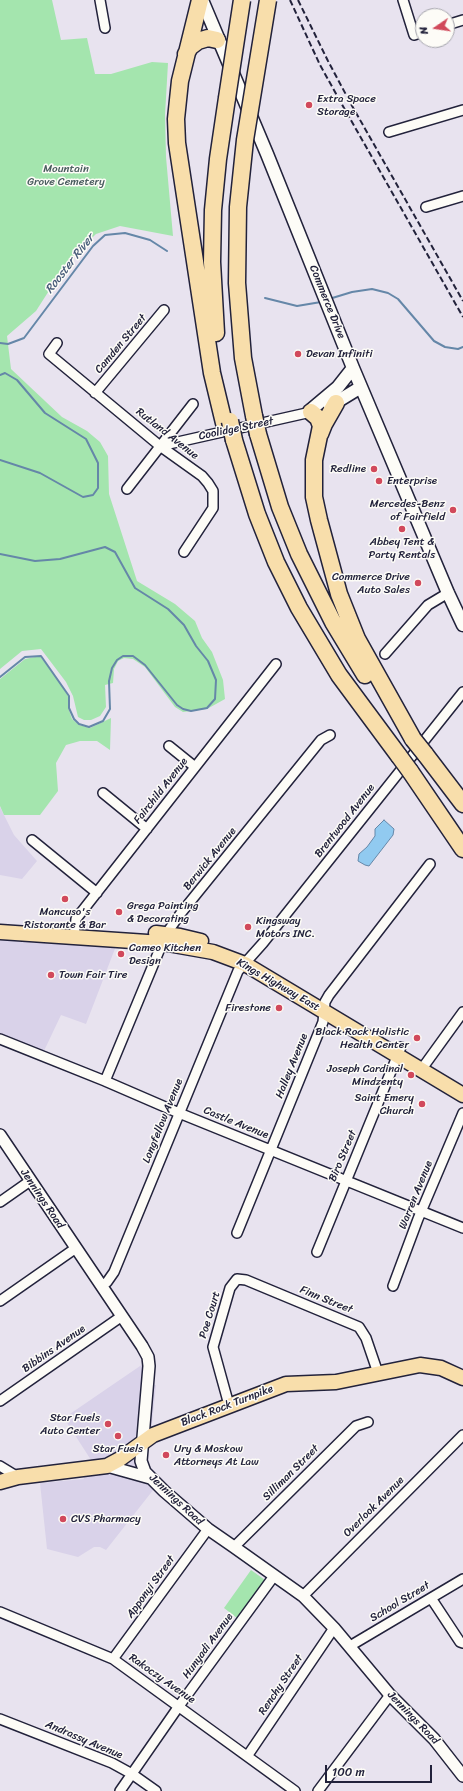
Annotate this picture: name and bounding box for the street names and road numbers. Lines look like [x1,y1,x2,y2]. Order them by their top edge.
street label: Commerce Drive [306,263,348,341]
street label: Camden Street [92,312,150,376]
street label: Rutland Avenue [133,405,201,463]
street label: Coolidge Street [197,415,275,443]
street label: Fairchild Avenue [131,755,191,827]
street label: Brentwood Avenue [312,782,378,860]
street label: Berwick Avenue [181,825,239,893]
street label: Kings Highway East [234,956,322,1014]
street label: Halley Avenue [273,1032,311,1100]
street label: Longfellow Avenue [140,1077,186,1165]
street label: Castle Avenue [202,1104,270,1142]
street label: Biro Street [326,1128,360,1184]
street label: Warren Avenue [396,1159,436,1231]
street label: Jennings Road [17,1167,67,1231]
street label: Finn Street [298,1283,354,1317]
street label: Poe Court [197,1290,223,1340]
street label: Bibbins Avenue [20,1322,88,1376]
street label: Black Rock Turnpike [179,1382,275,1430]
street label: Silliman Street [260,1442,322,1504]
street label: Jennings Road [146,1472,206,1528]
street label: Overlook Avenue [341,1474,407,1540]
street label: Apponyi Street [124,1553,178,1621]
street label: School Street [368,1579,432,1625]
street label: Hunyadi Avenue [180,1611,236,1681]
street label: Rakoczy Avenue [126,1651,198,1707]
street label: Renchy Street [256,1652,306,1718]
street label: Jennings Road [384,1689,442,1747]
street label: Andrassy Avenue [43,1718,125,1762]

